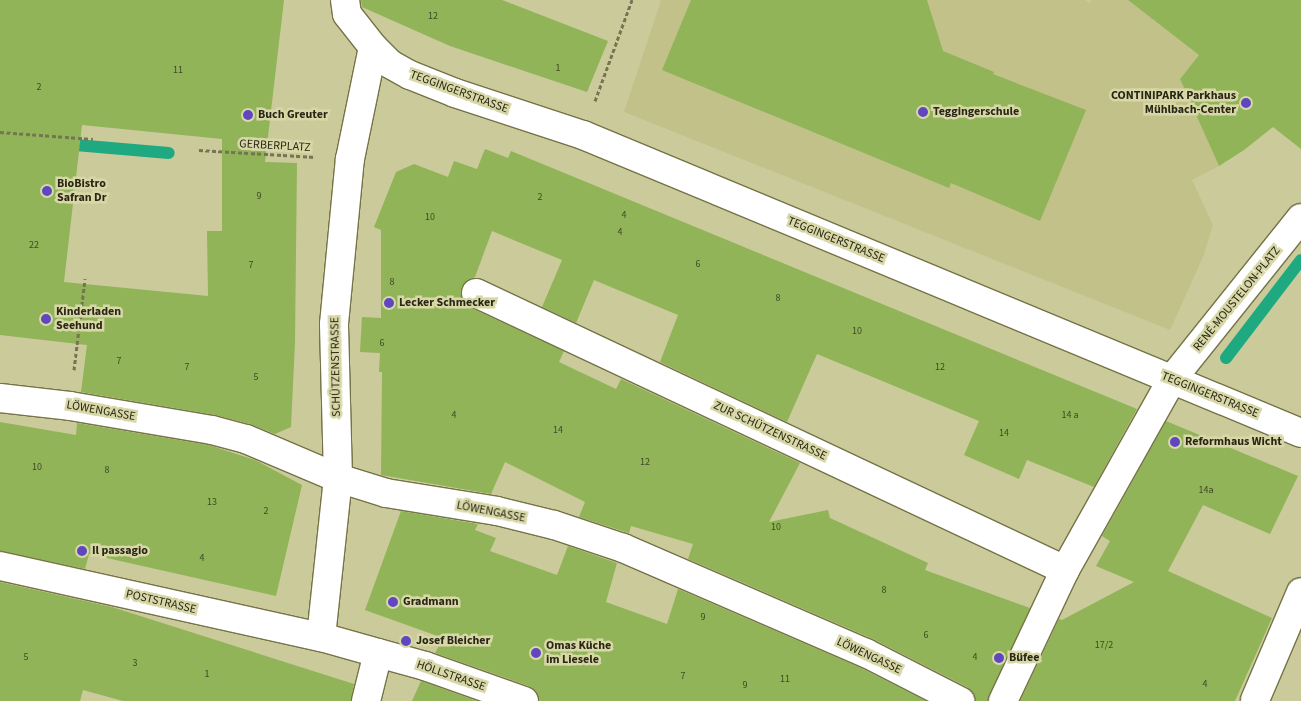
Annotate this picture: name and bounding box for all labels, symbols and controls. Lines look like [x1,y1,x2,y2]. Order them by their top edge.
house number: 12 [428,11,438,23]
house number: 1 [556,63,560,75]
house number: 11 [173,65,183,77]
street label: TEGGINGERSTRASSE [408,67,510,117]
house number: 2 [37,82,41,94]
place label: CONTINIPARK Parkhaus Mühlbach-Center [1111,89,1236,117]
marker: CONTINIPARK Parkhaus Mühlbach-Center [1240,97,1252,109]
place label: Teggingerschule [933,105,1019,119]
marker: Teggingerschule [917,106,929,118]
place label: Buch Greuter [258,108,328,122]
marker: Buch Greuter [242,109,254,121]
street label: GERBERPLATZ [239,137,311,155]
place label: BioBistro Safran Dr [57,177,107,205]
marker: BioBistro Safran Dr [41,185,53,197]
house number: 9 [257,191,261,203]
house number: 2 [538,192,542,204]
house number: 4 [622,210,626,222]
house number: 10 [425,212,435,224]
street label: TEGGINGERSTRASSE [785,214,887,266]
house number: 4 [618,227,622,239]
house number: 22 [29,240,39,252]
street label: RENÉ-MOUSTELON-PLATZ [1191,244,1283,354]
house number: 6 [696,259,700,271]
house number: 7 [249,260,253,272]
house number: 8 [390,277,394,289]
house number: 8 [776,293,780,305]
place label: Lecker Schmecker [399,296,495,310]
marker: Lecker Schmecker [383,297,395,309]
place label: Kinderladen Seehund [56,305,121,333]
marker: Kinderladen Seehund [40,313,52,325]
street label: SCHÜTZENSTRASSE [328,317,344,417]
house number: 10 [852,326,862,338]
house number: 6 [380,338,384,350]
house number: 7 [117,356,121,368]
house number: 7 [185,362,189,374]
house number: 12 [935,362,945,374]
street label: TEGGINGERSTRASSE [1159,369,1261,421]
house number: 5 [254,372,258,384]
street label: LÖWENGASSE [65,398,137,424]
street label: ZUR SCHÜTZENSTRASSE [711,398,829,464]
house number: 4 [452,410,456,422]
house number: 14 a [1062,410,1078,422]
house number: 14 [553,425,563,437]
house number: 14 [999,428,1009,440]
place label: Reformhaus Wicht [1185,435,1282,449]
marker: Reformhaus Wicht [1169,436,1181,448]
house number: 12 [640,457,650,469]
house number: 10 [32,462,42,474]
house number: 8 [105,465,109,477]
house number: 14a [1199,485,1213,497]
house number: 13 [207,497,217,509]
street label: LÖWENGASSE [455,498,527,526]
house number: 2 [264,506,268,518]
house number: 10 [771,522,781,534]
place label: Il passagio [92,544,148,558]
marker: Il passagio [76,545,88,557]
house number: 4 [200,553,204,565]
house number: 8 [882,585,886,597]
street label: POSTSTRASSE [124,587,198,617]
place label: Gradmann [403,595,459,609]
marker: Gradmann [387,596,399,608]
house number: 9 [701,612,705,624]
house number: 6 [924,630,928,642]
place label: Josef Bleicher [416,634,490,648]
marker: Josef Bleicher [400,635,412,647]
street label: LÖWENGASSE [834,635,904,677]
place label: Omas Küche im Liesele [546,639,611,667]
house number: 17/2 [1095,640,1113,652]
marker: Omas Küche im Liesele [530,647,542,659]
place label: Büfee [1009,651,1039,665]
house number: 5 [24,652,28,664]
house number: 4 [973,652,977,664]
marker: Büfee [993,652,1005,664]
street label: HÖLLSTRASSE [415,657,487,695]
house number: 3 [133,658,137,670]
house number: 1 [205,669,209,681]
house number: 7 [681,671,685,683]
house number: 11 [780,674,790,686]
house number: 4 [1203,679,1207,691]
house number: 9 [743,680,747,692]

